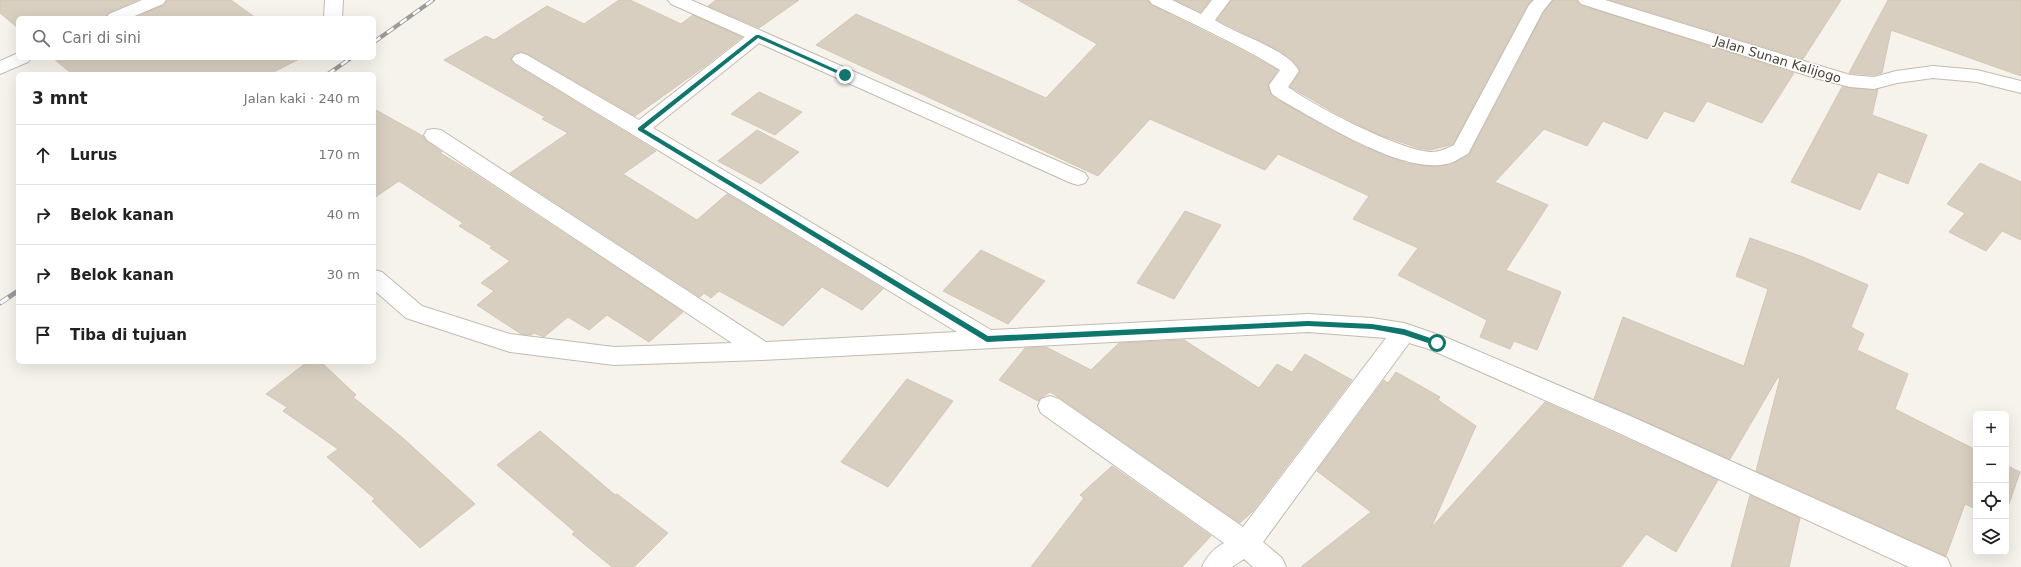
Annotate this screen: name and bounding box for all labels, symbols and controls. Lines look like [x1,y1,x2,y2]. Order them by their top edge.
search box [16,16,376,60]
icon: search [30,27,52,49]
text: Cari di sini [62,29,141,47]
street label: Jalan Sunan Kalijogo [1712,33,1843,86]
route end [836,66,854,84]
text: 3 mnt [32,88,88,108]
text: Jalan kaki · 240 m [244,91,360,106]
icon: ahead [32,144,54,166]
text: Lurus [70,146,117,164]
text: 170 m [318,147,360,162]
icon: right [32,204,54,226]
text: Belok kanan [70,206,174,224]
text: 40 m [327,207,360,222]
icon: right [32,264,54,286]
text: Belok kanan [70,266,174,284]
text: 30 m [327,267,360,282]
icon: arrive [32,324,54,346]
text: Tiba di tujuan [70,326,187,344]
route start [1428,334,1446,352]
map controls [1973,411,2009,555]
button: + [1973,411,2009,447]
button: − [1973,447,2009,483]
button: locate [1973,483,2009,519]
button: layers [1973,519,2009,555]

